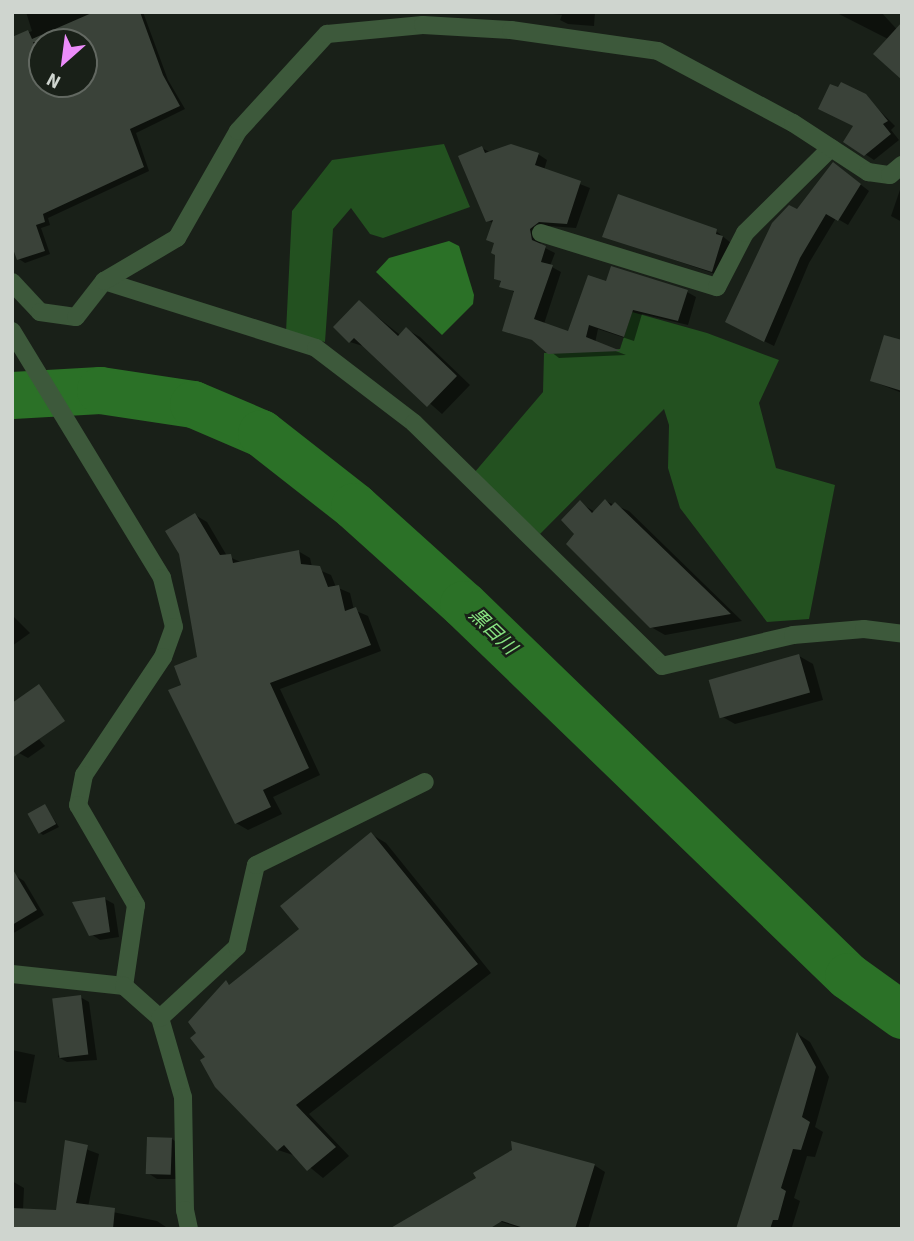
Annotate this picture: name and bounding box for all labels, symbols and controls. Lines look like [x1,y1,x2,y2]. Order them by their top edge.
north arrow [28,28,98,98]
text: N [42,65,66,95]
water label: 黒目川 [464,604,520,660]

